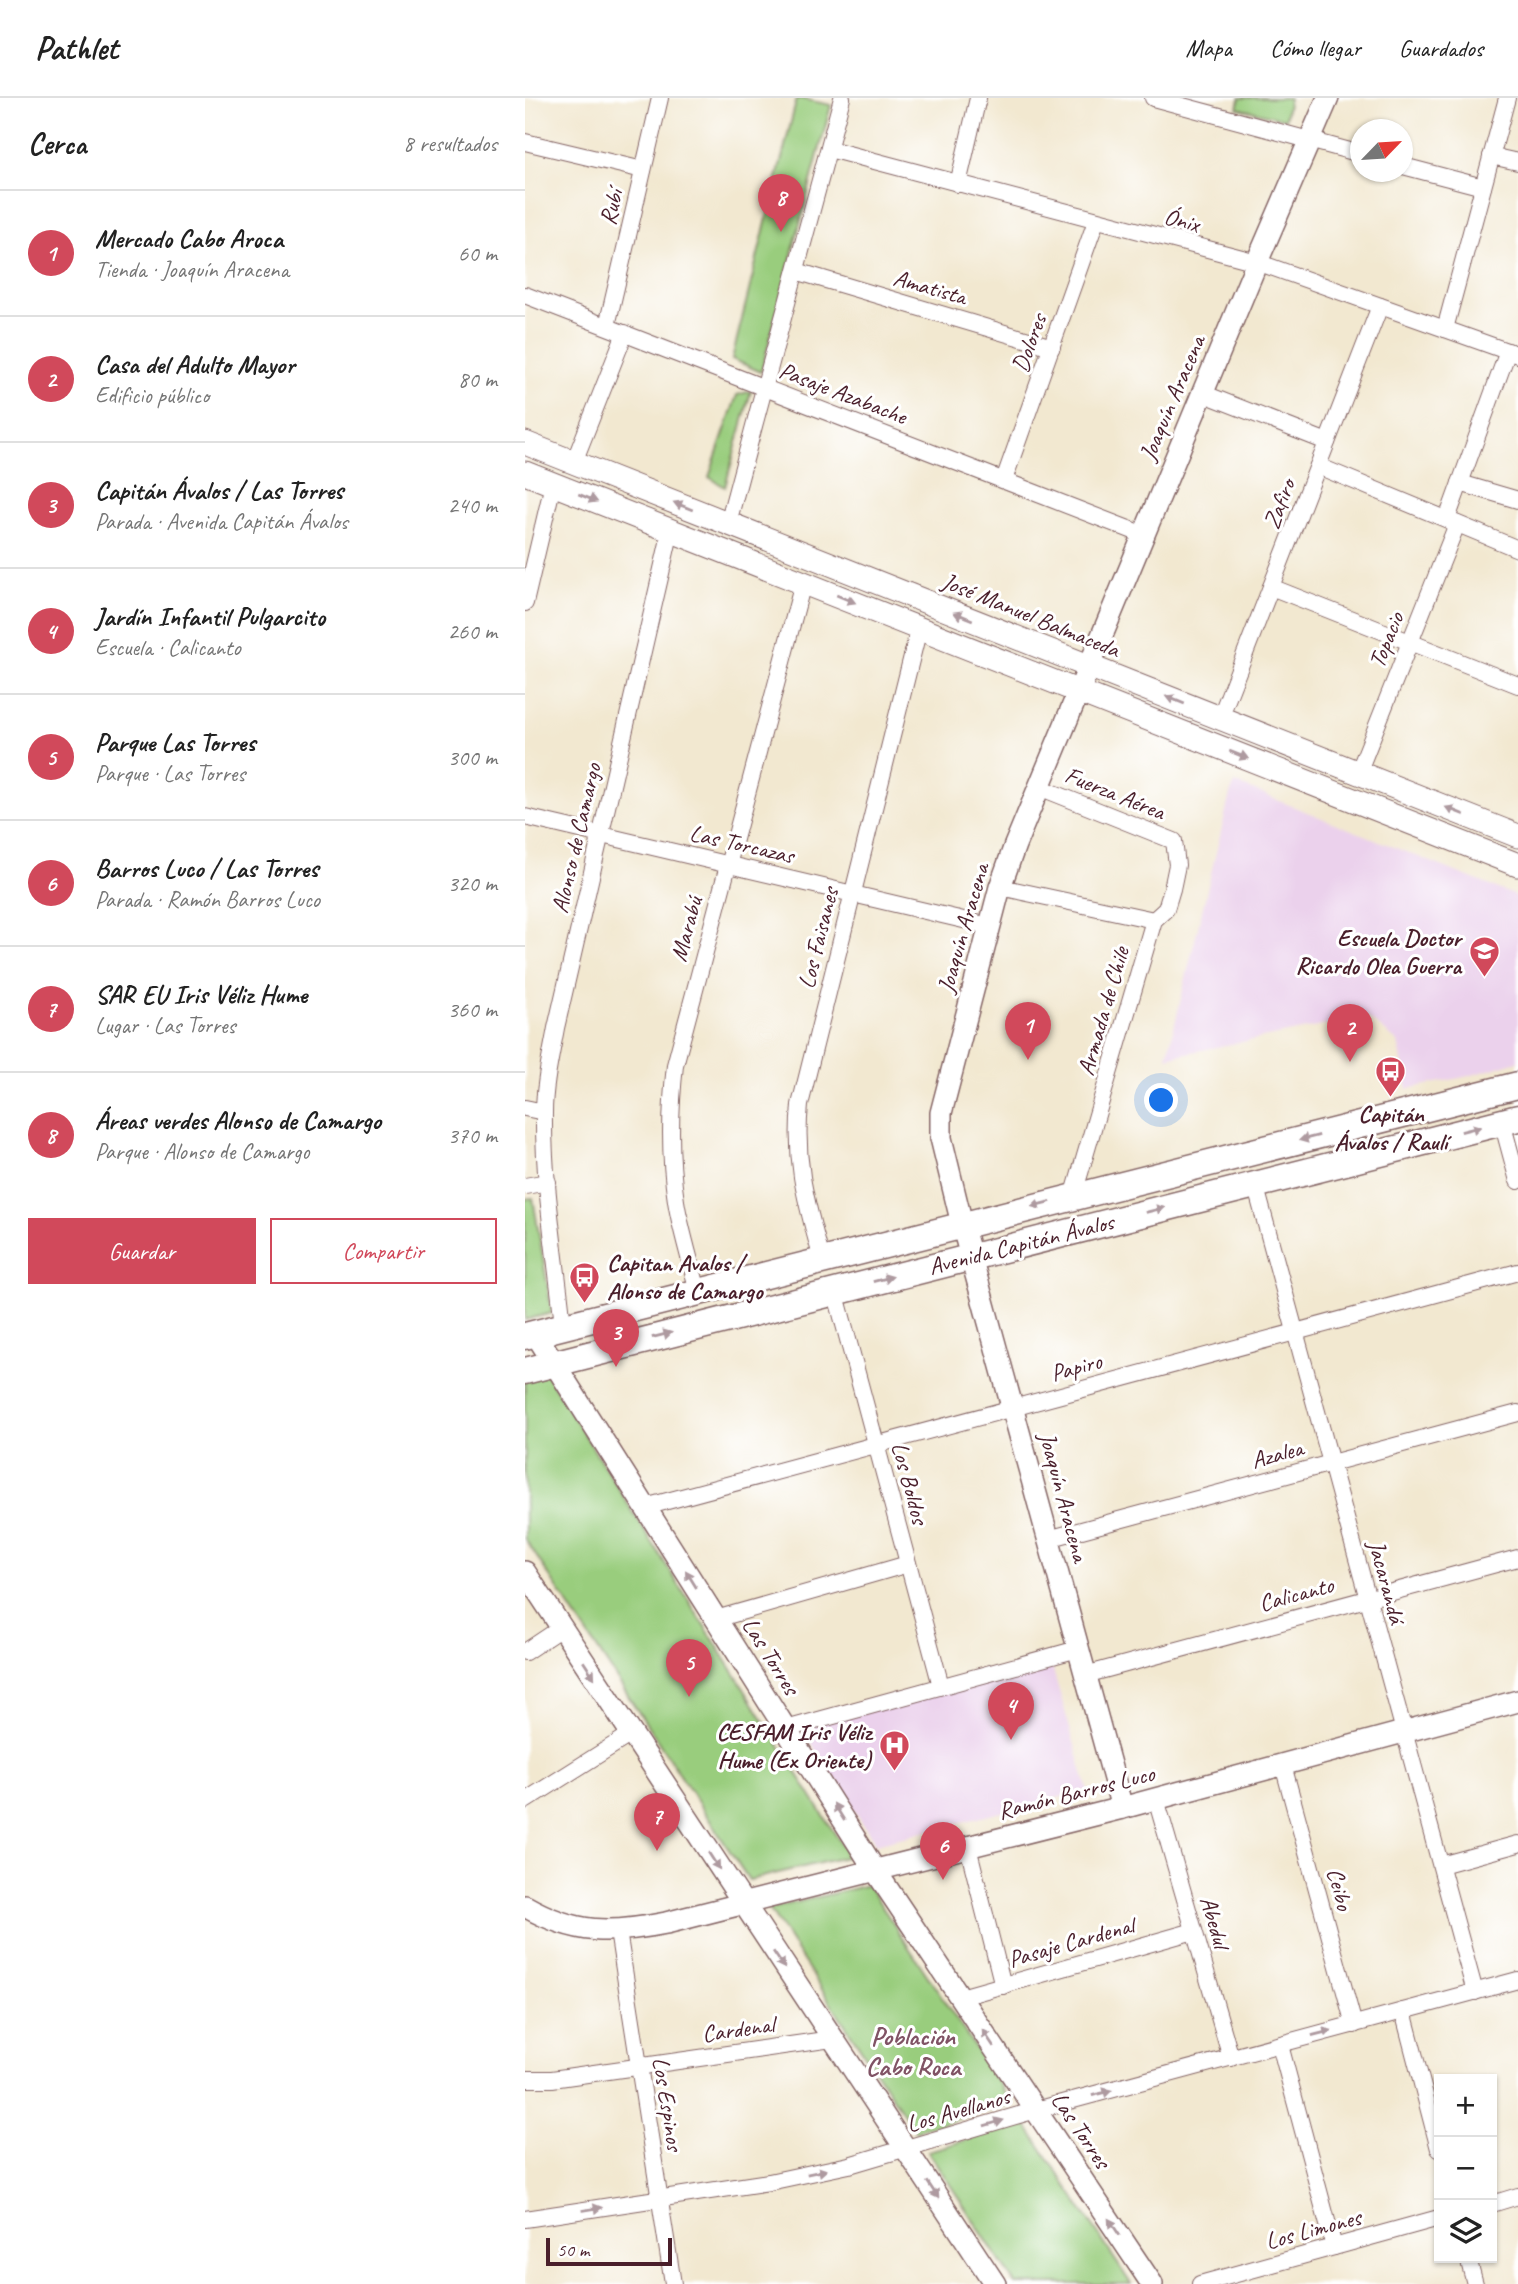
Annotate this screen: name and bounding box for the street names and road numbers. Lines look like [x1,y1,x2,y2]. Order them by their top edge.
street label: Rubí [592,182,631,228]
street label: Ónix [1161,201,1205,240]
street label: Amatista [890,262,972,312]
street label: Dolores [1005,308,1054,376]
street label: Joaquín Aracena [1132,329,1213,466]
street label: Pasaje Azabache [775,355,913,432]
street label: Zafiro [1256,473,1303,533]
street label: José Manuel Balmaceda [937,565,1126,665]
street label: Topacio [1361,606,1411,672]
street label: Alonso de Camargo [544,759,608,916]
street label: Fuerza Aérea [1061,759,1171,827]
street label: Las Torcazas [687,817,799,871]
street label: Joaquín Aracena [930,858,996,997]
street label: Los Faisanes [791,882,846,991]
street label: Marabú [663,892,709,964]
street label: Armada de Chile [1070,941,1136,1079]
street label: Avenida Capitán Ávalos [925,1206,1118,1281]
street label: Papiro [1047,1345,1106,1388]
street label: Joaquín Aracena [1032,1428,1096,1567]
street label: Azalea [1248,1432,1308,1475]
street label: Los Boldos [885,1439,936,1530]
street label: Jacarandá [1361,1536,1413,1629]
street label: Calicanto [1255,1569,1338,1618]
street label: Las Torres [736,1612,808,1703]
street label: Ramón Barros Luco [995,1758,1159,1826]
street label: Ceibo [1320,1865,1360,1915]
street label: Abedul [1193,1893,1238,1955]
street label: Pasaje Cardenal [1005,1909,1141,1974]
street label: Cardenal [700,2009,780,2049]
street label: Los Espinos [646,2055,690,2155]
street label: Los Avellanos [903,2080,1015,2139]
street label: Las Torres [1045,2086,1119,2176]
street label: Los Limones [1262,2201,1367,2256]

